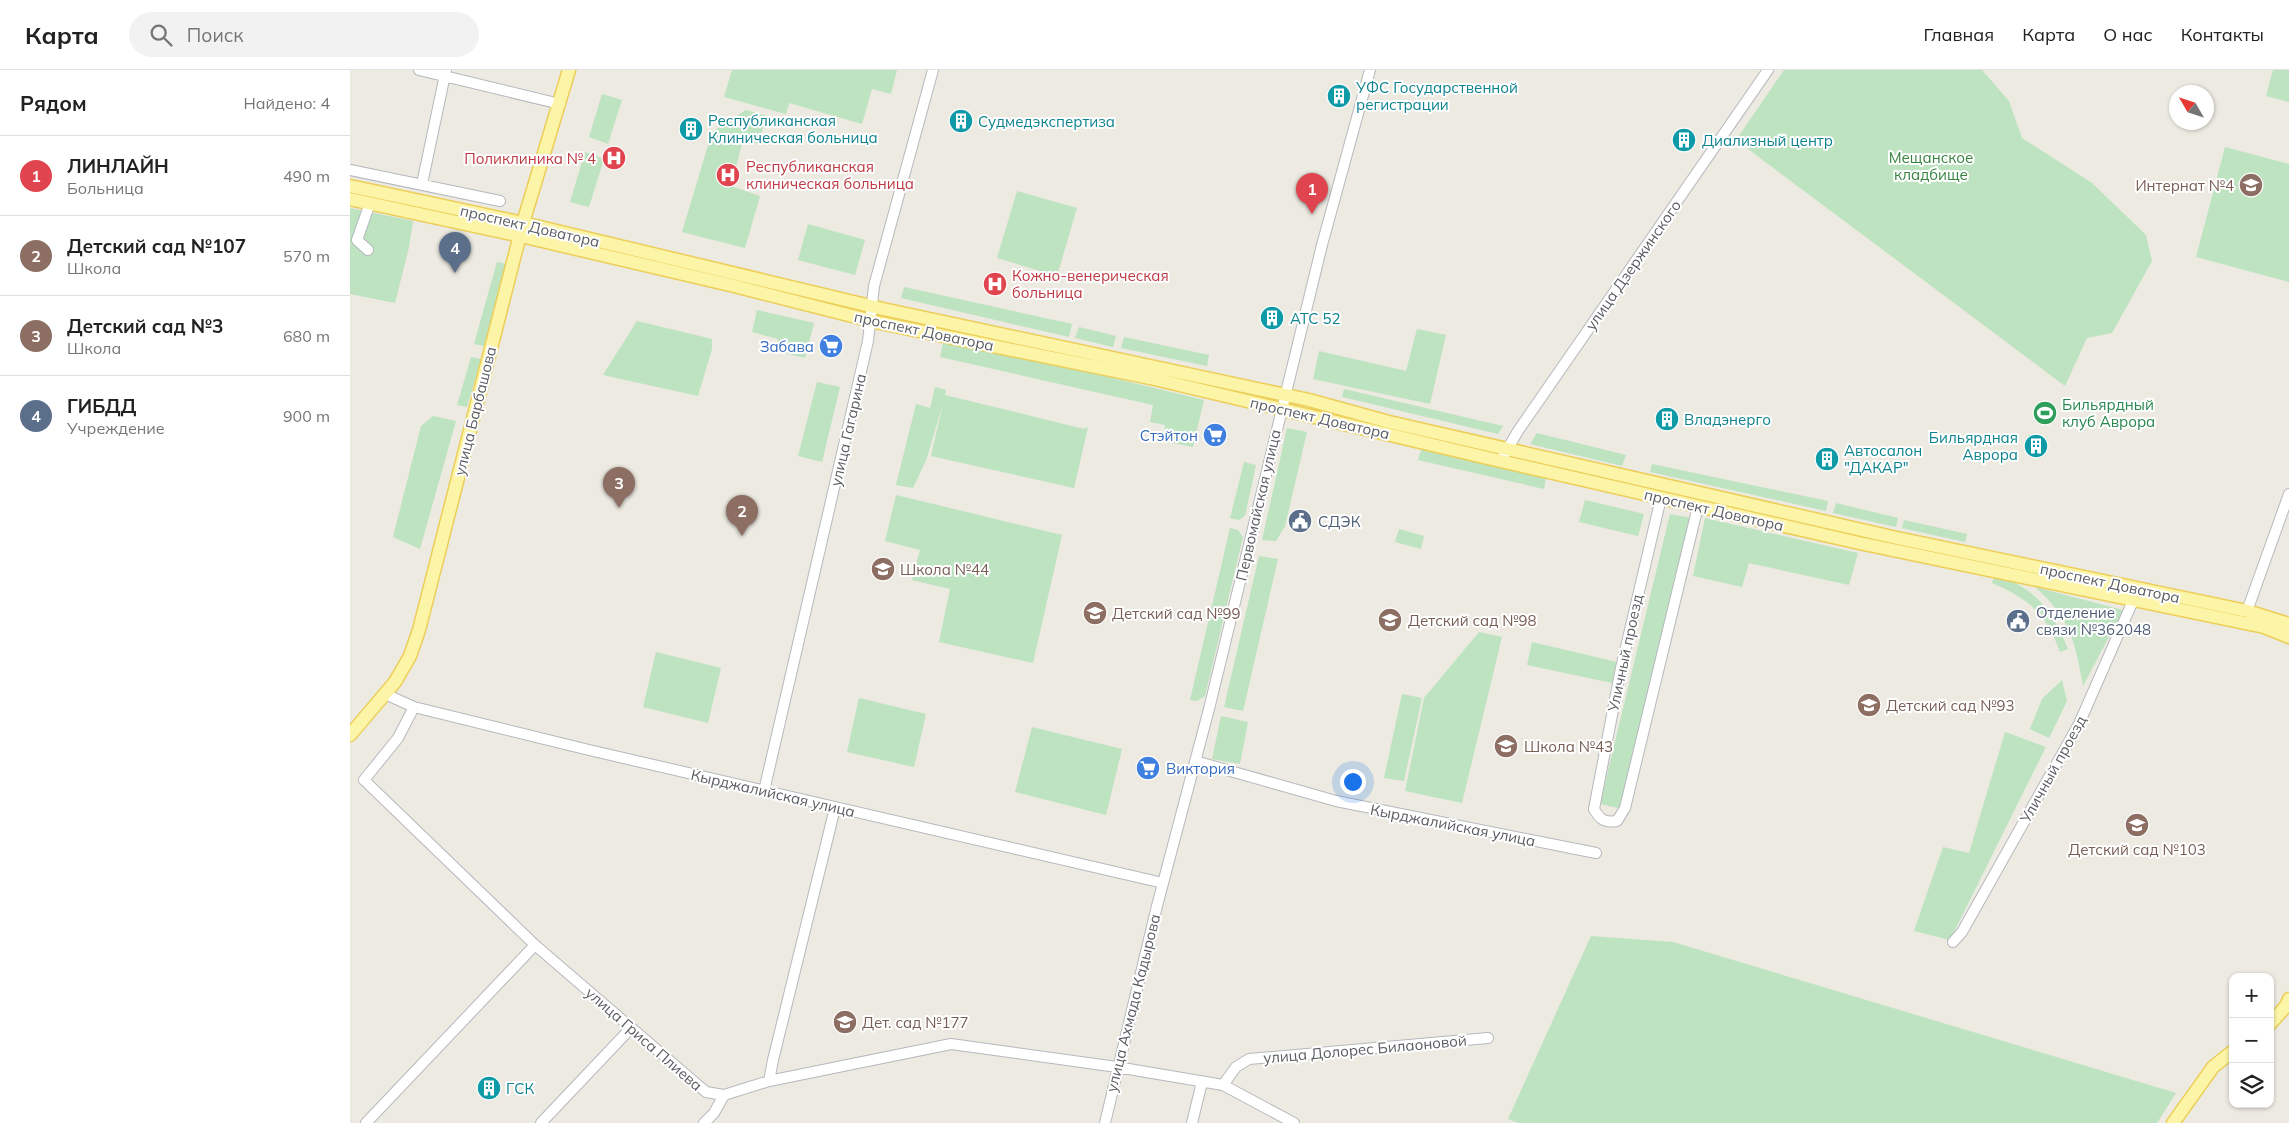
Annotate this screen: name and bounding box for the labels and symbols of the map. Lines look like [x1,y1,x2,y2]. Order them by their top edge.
place label: УФС Государственной регистрации [1355,78,1518,114]
building icon: УФС Государственной регистрации [1326,83,1352,109]
north arrow [2169,85,2214,130]
building icon: Судмедэкспертиза [948,108,974,134]
place label: Республиканская Клиническая больница [708,111,878,147]
place label: Судмедэкспертиза [978,112,1115,131]
building icon: Республиканская Клиническая больница [678,116,704,142]
building icon: Диализный центр [1671,127,1697,153]
place label: Диализный центр [1702,131,1833,150]
hospital icon: Поликлиника № 4 [601,145,627,171]
park label: Мещанское кладбище [1889,148,1973,184]
place label: Поликлиника № 4 [464,149,596,168]
place label: Республиканская клиническая больница [746,157,914,193]
hospital icon: Республиканская клиническая больница [715,162,741,188]
school or university icon: Интернат №4 [2238,172,2264,198]
pin: 1 [1296,173,1328,214]
place label: Интернат №4 [2135,176,2234,195]
street label: улица Дзержинского [1581,196,1685,334]
street label: проспект Доватора [458,201,602,251]
pin: 4 [439,232,471,273]
place label: Кожно-венерическая больница [1012,266,1169,302]
hospital icon: Кожно-венерическая больница [982,271,1008,297]
building icon: АТС 52 [1259,305,1285,331]
street label: проспект Доватора [852,307,996,355]
place label: АТС 52 [1290,309,1340,328]
supermarket icon: Забава [818,333,844,359]
place label: Забава [760,337,814,356]
street label: улица Барбашова [450,344,500,478]
street label: улица Гагарина [826,372,870,488]
street label: проспект Доватора [1248,393,1392,443]
place label: Бильярдный клуб Аврора [2062,395,2155,431]
sports icon: Бильярдный клуб Аврора [2032,400,2058,426]
building icon: Владэнерго [1654,406,1680,432]
place label: Владэнерго [1684,410,1771,429]
supermarket icon: Стэйтон [1202,422,1228,448]
place label: Стэйтон [1140,426,1198,445]
street label: Первомайская улица [1231,427,1285,583]
place label: Бильярдная Аврора [1929,428,2018,464]
building icon: Бильярдная Аврора [2023,433,2049,459]
place label: Автосалон "ДАКАР" [1844,441,1922,477]
building icon: Автосалон "ДАКАР" [1814,446,1840,472]
pin: 3 [603,467,635,508]
street label: проспект Доватора [1642,485,1786,535]
pin: 2 [726,495,758,536]
public building icon: СДЭК [1287,508,1313,534]
place label: СДЭК [1318,512,1361,531]
school or university icon: Школа №44 [870,556,896,582]
street label: проспект Доватора [2038,559,2182,607]
place label: Школа №44 [900,560,989,579]
street label: Уличный проезд [1603,592,1647,715]
school or university icon: Детский сад №99 [1082,600,1108,626]
place label: Отделение связи №362048 [2036,603,2151,639]
place label: Детский сад №99 [1112,604,1241,623]
school or university icon: Детский сад №98 [1377,607,1403,633]
public building icon: Отделение связи №362048 [2005,608,2031,634]
place label: Детский сад №98 [1408,611,1537,630]
school or university icon: Детский сад №93 [1856,692,1882,718]
place label: Детский сад №93 [1886,696,2015,715]
street label: Уличный проезд [2015,712,2090,827]
school or university icon: Школа №43 [1493,733,1519,759]
place label: Школа №43 [1524,737,1613,756]
supermarket icon: Виктория [1135,755,1161,781]
place label: Виктория [1166,759,1235,778]
street label: Кырджалийская улица [689,765,857,821]
your location [1340,769,1366,795]
street label: Кырджалийская улица [1369,800,1537,850]
school or university icon: Детский сад №103 [2124,812,2150,838]
place label: Детский сад №103 [2068,840,2206,859]
street label: улица Ахмада Кадырова [1102,912,1164,1094]
street label: улица Гриса Плиева [582,983,706,1095]
school or university icon: Дет. сад №177 [832,1009,858,1035]
place label: Дет. сад №177 [862,1013,969,1032]
street label: улица Долорес Билаоновой [1262,1031,1468,1067]
building icon: ГСК [476,1075,502,1101]
place label: ГСК [506,1079,534,1098]

